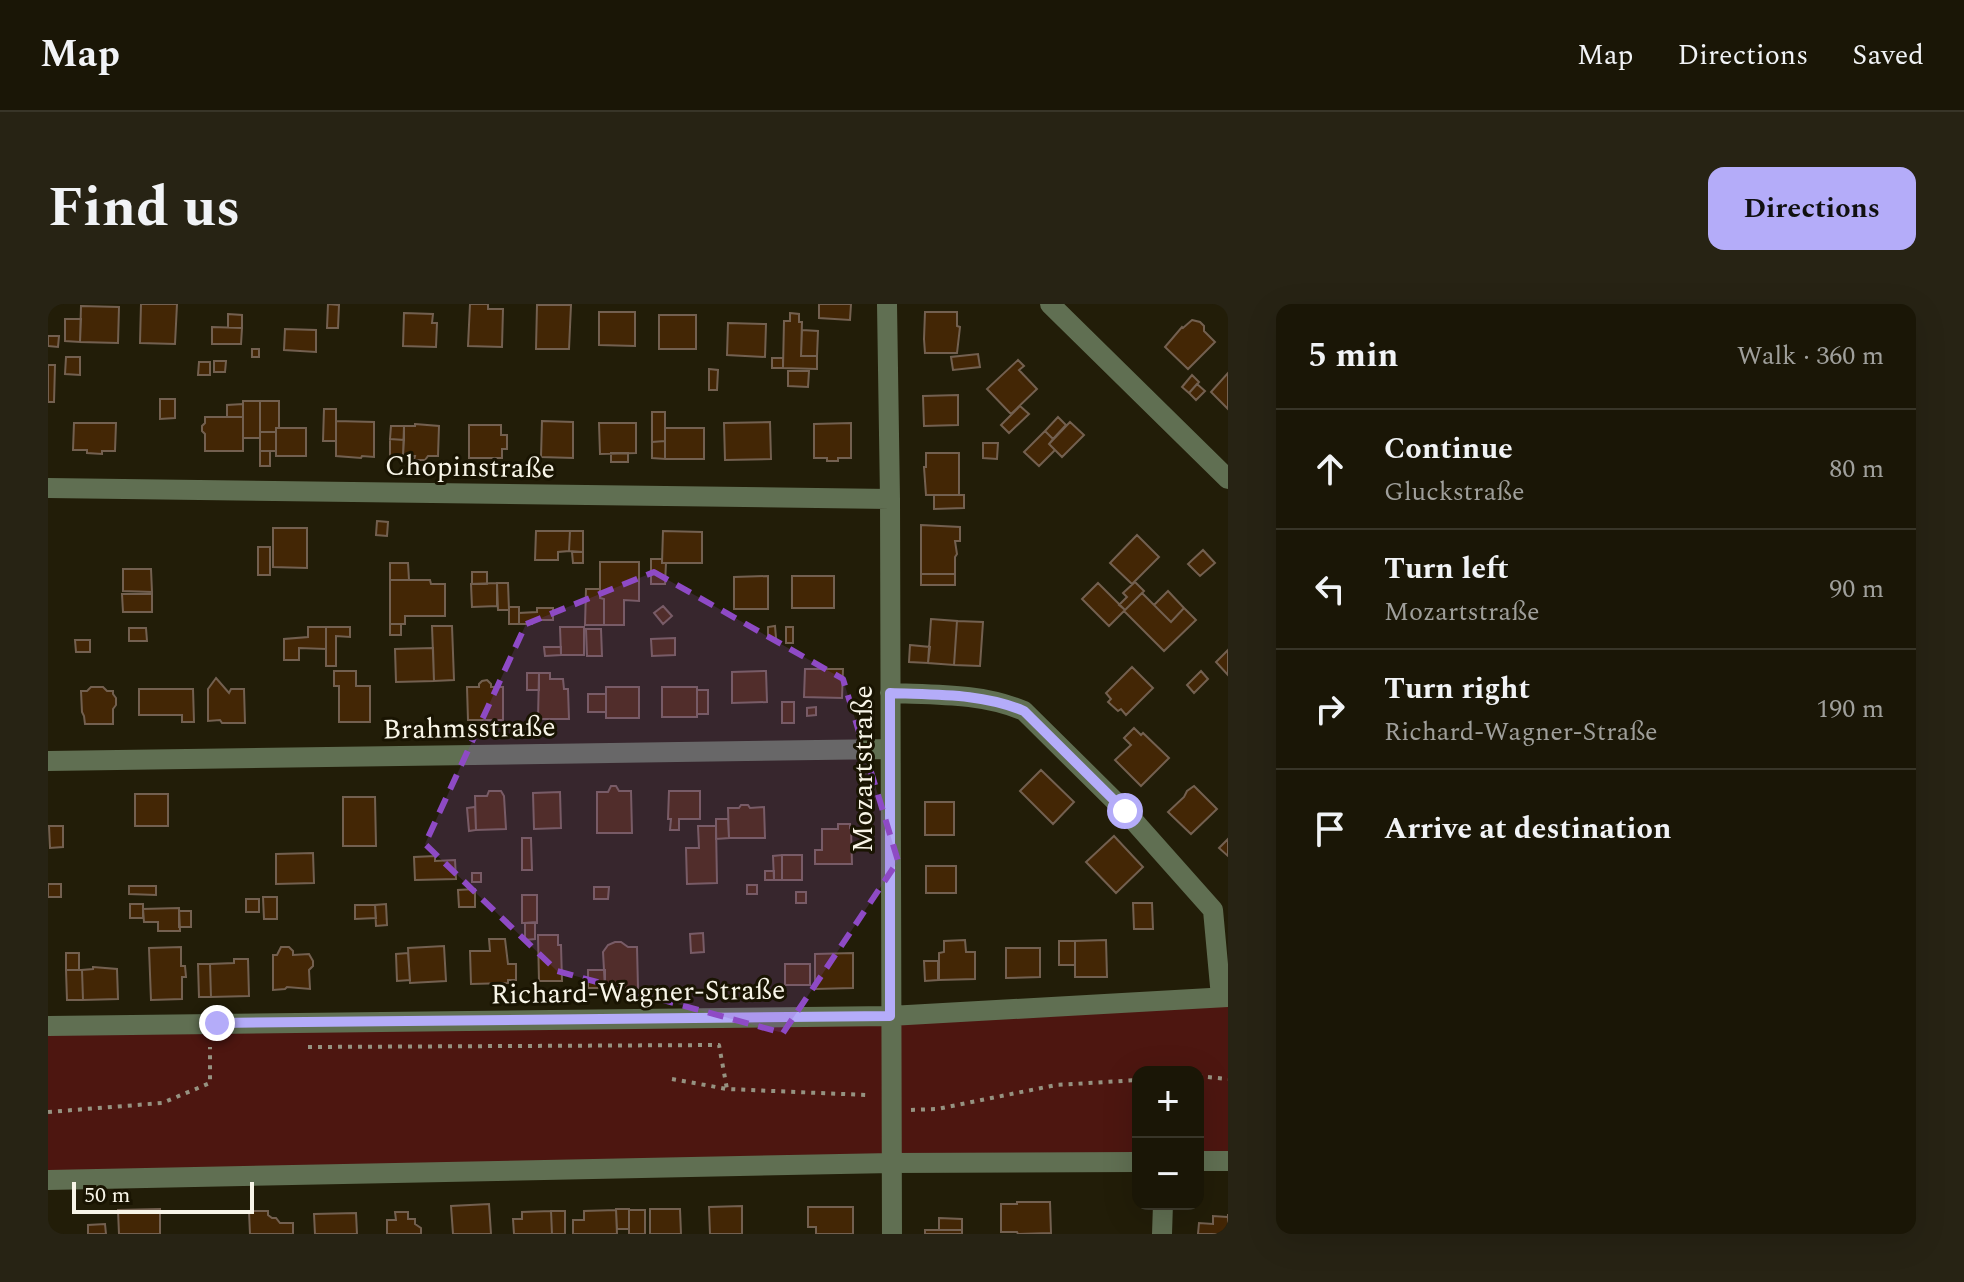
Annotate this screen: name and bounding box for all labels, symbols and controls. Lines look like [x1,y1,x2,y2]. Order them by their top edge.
text: Map [40,26,120,84]
text: Map [1577,34,1634,77]
text: Directions [1678,34,1808,77]
text: Saved [1852,34,1924,77]
text: Find us [48,166,241,251]
button: Directions [1708,167,1916,250]
text: 5 min [1308,330,1398,382]
text: Walk · 360 m [1737,336,1884,376]
text: Continue [1384,426,1513,472]
street label: Chopinstraße [385,445,555,490]
icon: ahead [1308,447,1352,491]
text: 80 m [1829,449,1884,489]
text: Gluckstraße [1384,472,1525,512]
text: Turn left [1384,546,1509,592]
icon: left [1308,567,1352,611]
text: 90 m [1829,569,1884,609]
text: Mozartstraße [1384,592,1539,632]
text: Turn right [1384,666,1530,712]
street label: Mozartstraße [842,685,885,853]
icon: right [1308,687,1352,731]
text: 190 m [1816,689,1884,729]
street label: Brahmsstraße [382,705,556,752]
text: Richard-Wagner-Straße [1384,712,1658,752]
route start [1107,793,1143,829]
text: Arrive at destination [1384,806,1671,852]
icon: arrive [1308,807,1352,851]
street label: Richard-Wagner-Straße [490,968,786,1017]
route end [199,1005,235,1041]
map controls [1132,1066,1204,1210]
button: + [1132,1066,1204,1138]
button: − [1132,1138,1204,1210]
scale bar [72,1178,254,1214]
text: 50 m [84,1179,130,1212]

